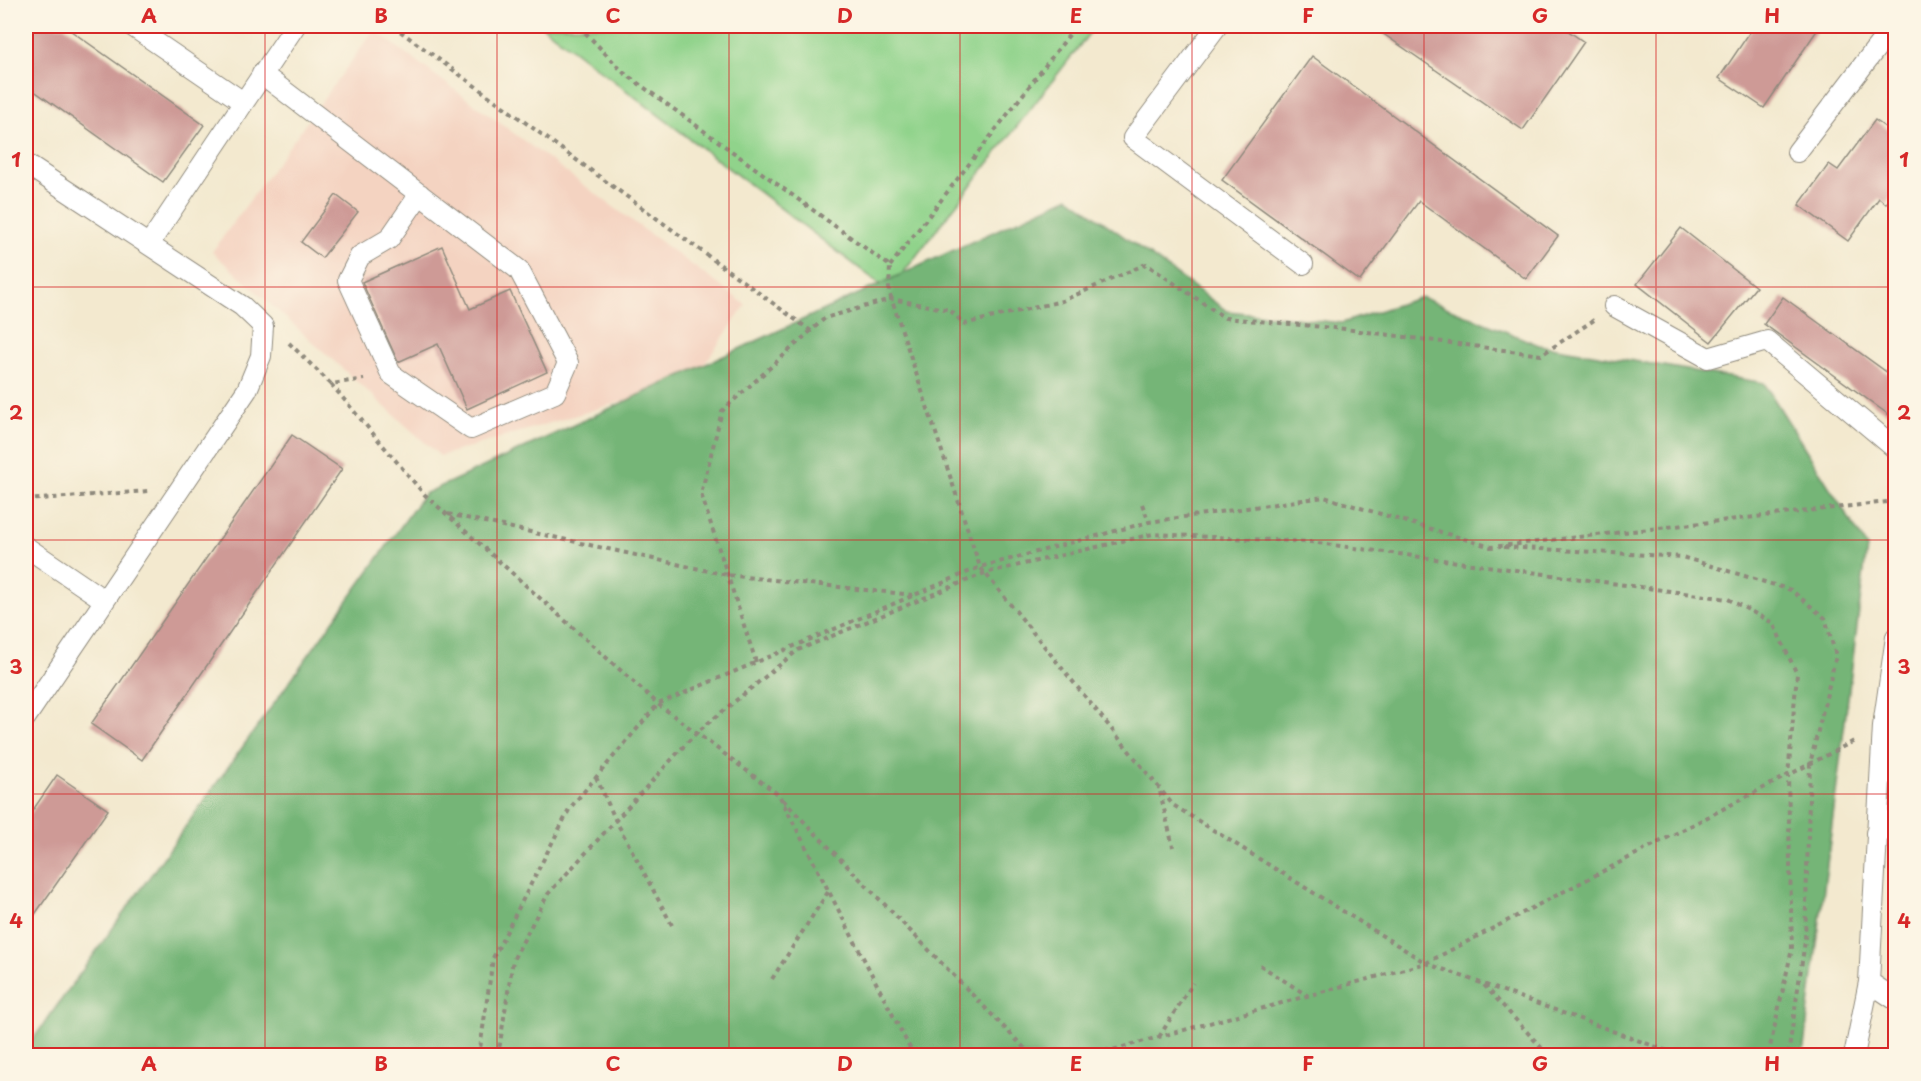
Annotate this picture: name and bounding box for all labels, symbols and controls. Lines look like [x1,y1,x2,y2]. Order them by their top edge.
text: A [141,0,157,30]
text: B [374,0,388,30]
text: C [605,0,621,30]
text: D [837,0,853,30]
text: E [1070,0,1082,30]
text: F [1302,0,1314,30]
text: G [1532,0,1548,30]
text: H [1764,0,1780,30]
text: 1 [11,144,21,174]
text: 1 [1899,144,1909,174]
text: 2 [9,397,23,427]
text: 2 [1897,397,1911,427]
text: 3 [9,651,23,681]
text: 3 [1897,651,1911,681]
text: 4 [9,905,23,935]
text: 4 [1897,905,1911,935]
text: A [141,1048,157,1078]
text: B [374,1048,388,1078]
text: C [605,1048,621,1078]
text: D [837,1048,853,1078]
text: E [1070,1048,1082,1078]
text: F [1302,1048,1314,1078]
text: G [1532,1048,1548,1078]
text: H [1764,1048,1780,1078]

